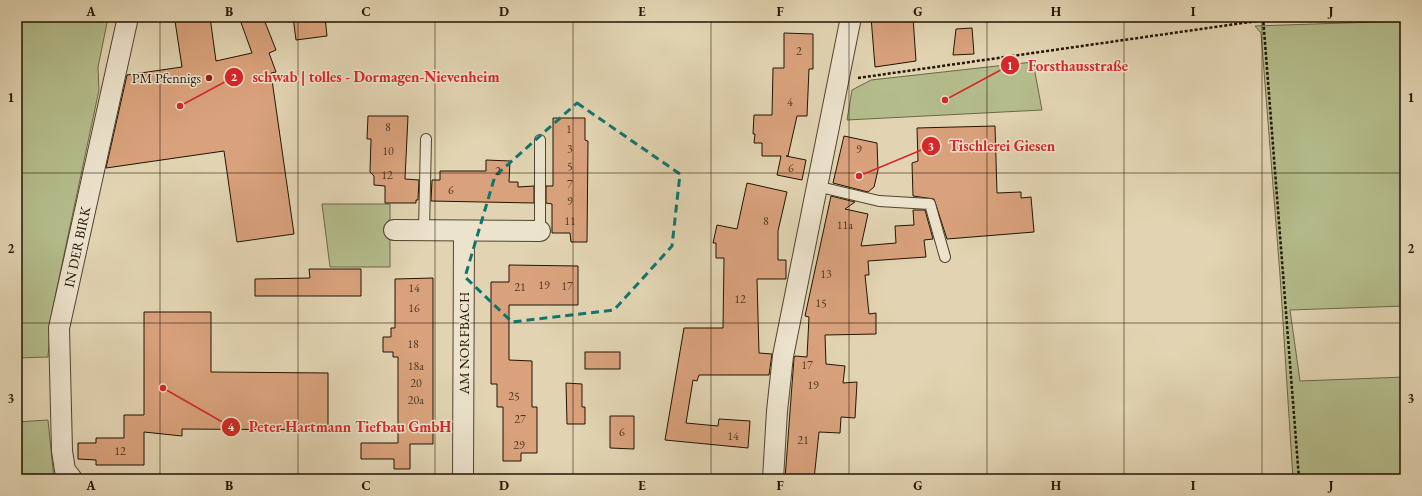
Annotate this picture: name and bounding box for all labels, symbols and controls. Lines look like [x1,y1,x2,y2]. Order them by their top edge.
text: A [85,3,96,20]
text: B [225,3,233,20]
text: C [361,3,371,20]
text: D [499,3,509,20]
text: E [638,3,646,20]
text: F [776,3,784,20]
text: G [913,3,923,20]
text: H [1051,3,1062,20]
text: I [1191,3,1196,20]
text: J [1327,3,1334,20]
house number: 2 [796,43,802,59]
callout: Forsthausstraße [1000,52,1135,79]
text: Forsthausstraße [1028,56,1128,75]
text: 1 [1007,58,1013,74]
callout: schwab | tolles - Dormagen-Nievenheim [224,63,507,90]
text: schwab | tolles - Dormagen-Nievenheim [252,67,500,86]
place label: PM Pfennigs [132,69,201,87]
text: 2 [231,69,238,85]
marker: PM Pfennigs [204,73,214,83]
text: 1 [8,89,15,106]
text: 1 [1408,89,1415,106]
house number: 4 [787,94,793,110]
house number: 8 [385,119,391,135]
house number: 1 [566,121,572,137]
callout: Tischlerei Giesen [921,132,1064,159]
text: Tischlerei Giesen [949,136,1056,155]
text: 3 [928,138,934,154]
house number: 3 [567,141,573,157]
house number: 9 [856,141,862,157]
house number: 10 [382,143,394,159]
house number: 5 [567,158,573,174]
house number: 6 [788,160,794,176]
house number: 2 [495,163,501,179]
house number: 12 [381,167,393,183]
house number: 7 [567,176,573,192]
house number: 6 [448,182,454,198]
house number: 9 [567,193,573,209]
street label: IN DER BIRK [60,204,94,289]
house number: 11 [564,213,576,229]
house number: 8 [763,213,769,229]
house number: 11a [837,217,853,233]
text: 2 [8,240,15,257]
text: 2 [1408,240,1415,257]
house number: 13 [820,266,832,282]
house number: 19 [538,277,550,293]
house number: 17 [561,278,573,294]
house number: 21 [514,279,526,295]
house number: 14 [408,280,420,296]
house number: 12 [734,291,746,307]
street label: AM NORFBACH [455,292,473,395]
house number: 15 [815,295,827,311]
house number: 16 [408,300,420,316]
house number: 18 [407,336,419,352]
house number: 17 [801,357,813,373]
house number: 18a [408,358,424,374]
house number: 20 [410,375,422,391]
house number: 19 [807,377,819,393]
house number: 25 [508,388,520,404]
text: 3 [8,390,15,407]
text: 3 [1408,390,1415,407]
house number: 20a [408,392,424,408]
house number: 27 [514,411,526,427]
callout: Peter Hartmann Tiefbau GmbH [221,413,459,440]
text: Peter Hartmann Tiefbau GmbH [249,417,451,436]
text: 4 [228,419,235,435]
house number: 6 [619,424,625,440]
house number: 14 [727,428,739,444]
house number: 21 [797,432,809,448]
house number: 29 [513,437,525,453]
house number: 12 [114,443,126,459]
text: A [85,477,96,494]
text: B [225,477,233,494]
text: C [361,477,371,494]
text: D [499,477,509,494]
text: E [638,477,646,494]
text: F [776,477,784,494]
text: G [913,477,923,494]
text: H [1051,477,1062,494]
text: I [1191,477,1196,494]
text: J [1327,477,1334,494]

